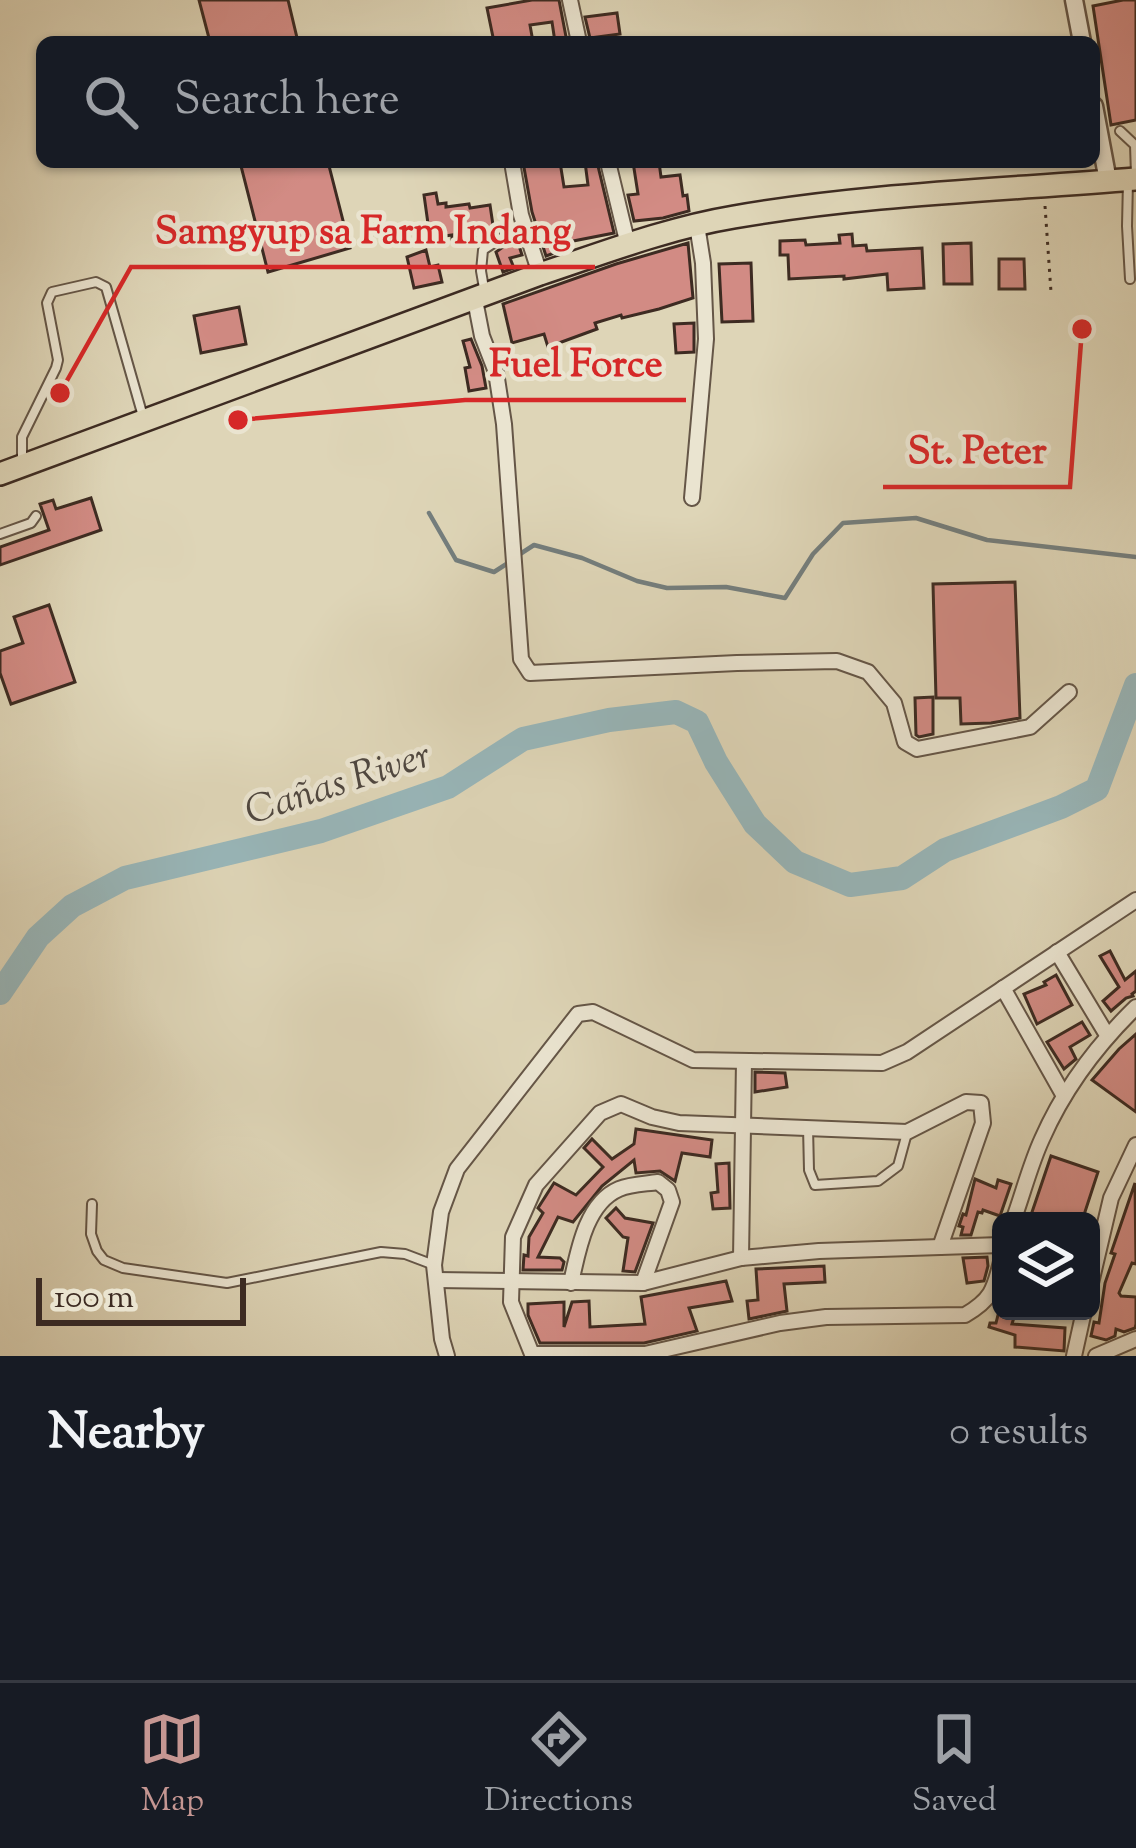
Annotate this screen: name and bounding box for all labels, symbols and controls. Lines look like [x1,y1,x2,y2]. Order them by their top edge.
search box [36,36,1100,168]
icon: search [78,69,144,135]
text: Search here [174,70,400,135]
callout: Samgyup sa Farm Indang [131,192,595,267]
text: Samgyup sa Farm Indang [155,206,571,262]
callout: Fuel Force [465,325,686,400]
text: Fuel Force [489,339,663,395]
callout: St. Peter [883,412,1070,487]
text: St. Peter [907,426,1047,482]
water label: Cañas River [239,729,439,842]
map controls [992,1212,1100,1320]
button: layers [992,1212,1100,1320]
scale bar [36,1272,246,1325]
text: 100 m [54,1275,134,1323]
text: Nearby [48,1398,205,1471]
text: 0 results [949,1406,1088,1462]
tab: Map [139,1706,205,1826]
tab: Directions [484,1706,633,1826]
tab: Saved [912,1706,997,1826]

